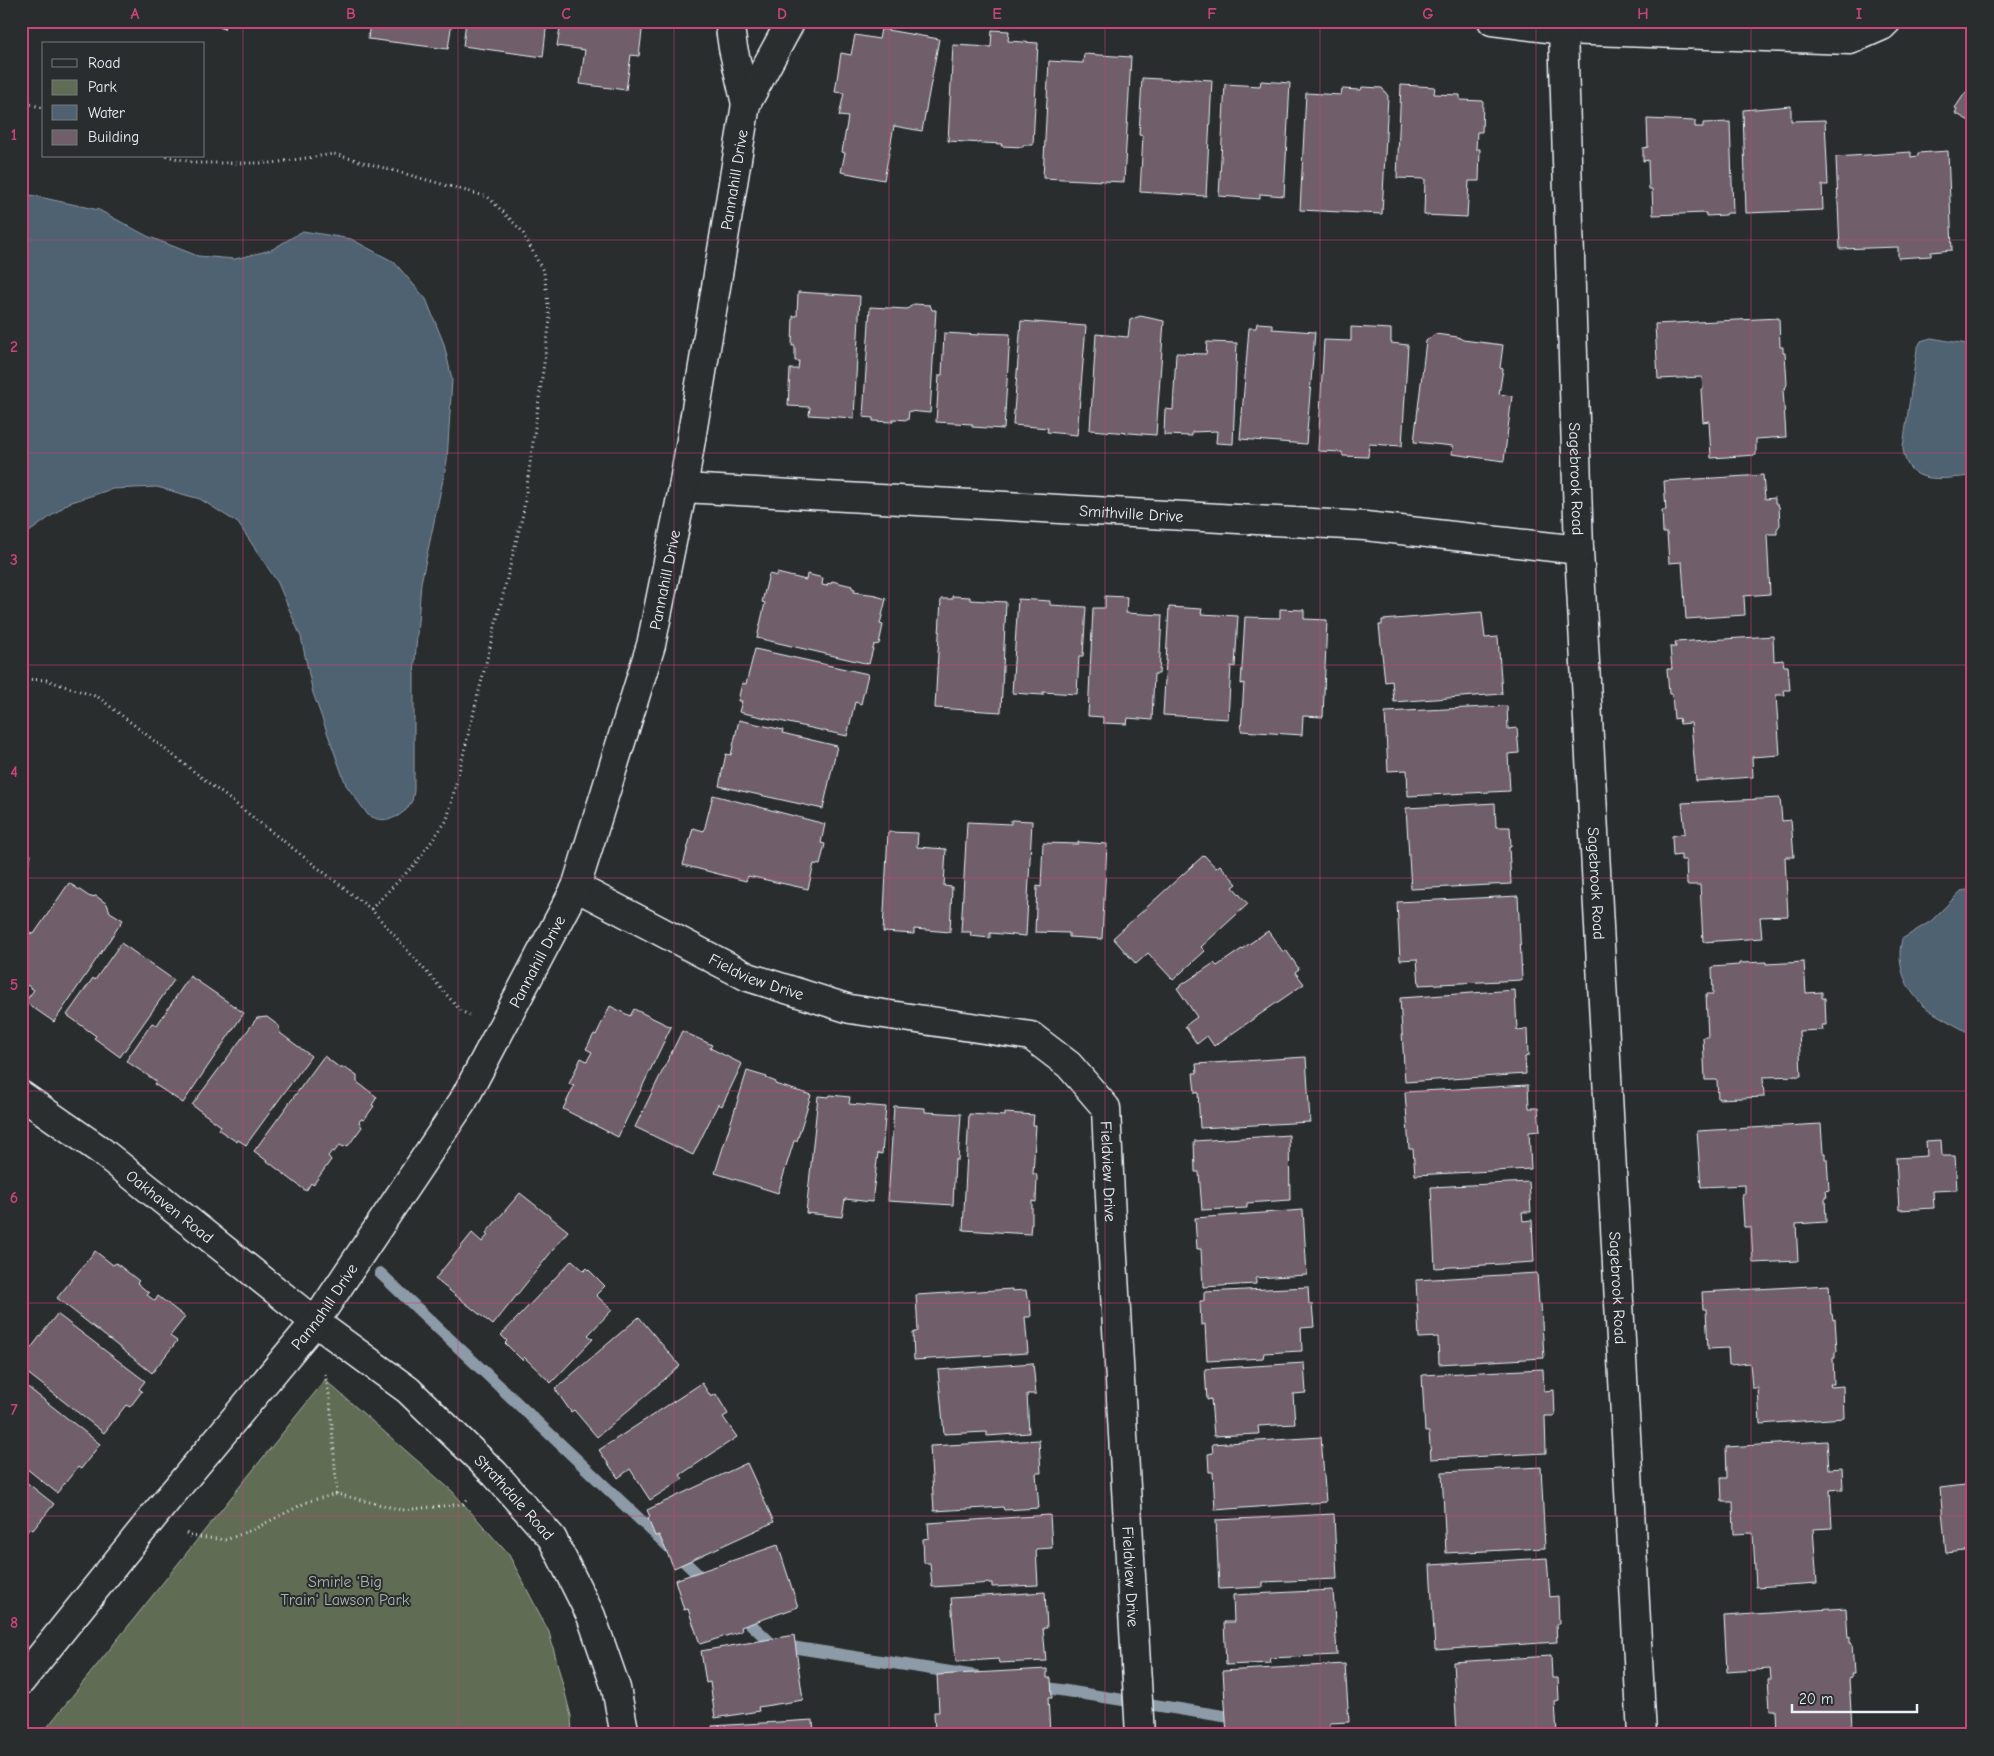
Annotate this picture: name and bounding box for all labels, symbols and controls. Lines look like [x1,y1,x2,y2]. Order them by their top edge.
text: A [131,5,140,23]
text: B [346,5,356,23]
text: C [561,5,571,23]
text: D [777,5,787,23]
text: E [992,5,1002,23]
text: F [1207,5,1217,23]
text: G [1422,5,1434,23]
text: H [1637,5,1649,23]
text: I [1856,5,1862,23]
legend [42,42,205,158]
text: Road [88,54,120,72]
text: Park [88,78,117,96]
text: Water [88,104,125,122]
text: 1 [11,126,17,144]
text: Building [88,128,139,146]
street label: Pannahill Drive [717,128,752,231]
text: 2 [10,338,18,356]
street label: Sagebrook Road [1565,422,1587,536]
street label: Smithville Drive [1079,502,1184,526]
street label: Pannahill Drive [646,528,684,632]
text: 3 [10,551,18,569]
text: 4 [10,763,18,781]
street label: Sagebrook Road [1584,826,1608,940]
street label: Pannahill Drive [506,913,569,1011]
street label: Fieldview Drive [706,950,806,1004]
text: 5 [10,976,18,994]
street label: Fieldview Drive [1097,1121,1119,1222]
street label: Oakhaven Road [122,1167,217,1247]
text: 6 [10,1189,18,1207]
street label: Sagebrook Road [1605,1231,1629,1345]
street label: Pannahill Drive [288,1260,362,1354]
text: 7 [10,1401,18,1419]
street label: Strathdale Road [471,1451,557,1544]
street label: Fieldview Drive [1118,1526,1142,1628]
park label: Smirle 'Big Train' Lawson Park [280,1573,410,1609]
text: 8 [10,1614,18,1632]
scale bar [1792,1681,1916,1713]
text: 20 m [1799,1690,1833,1708]

